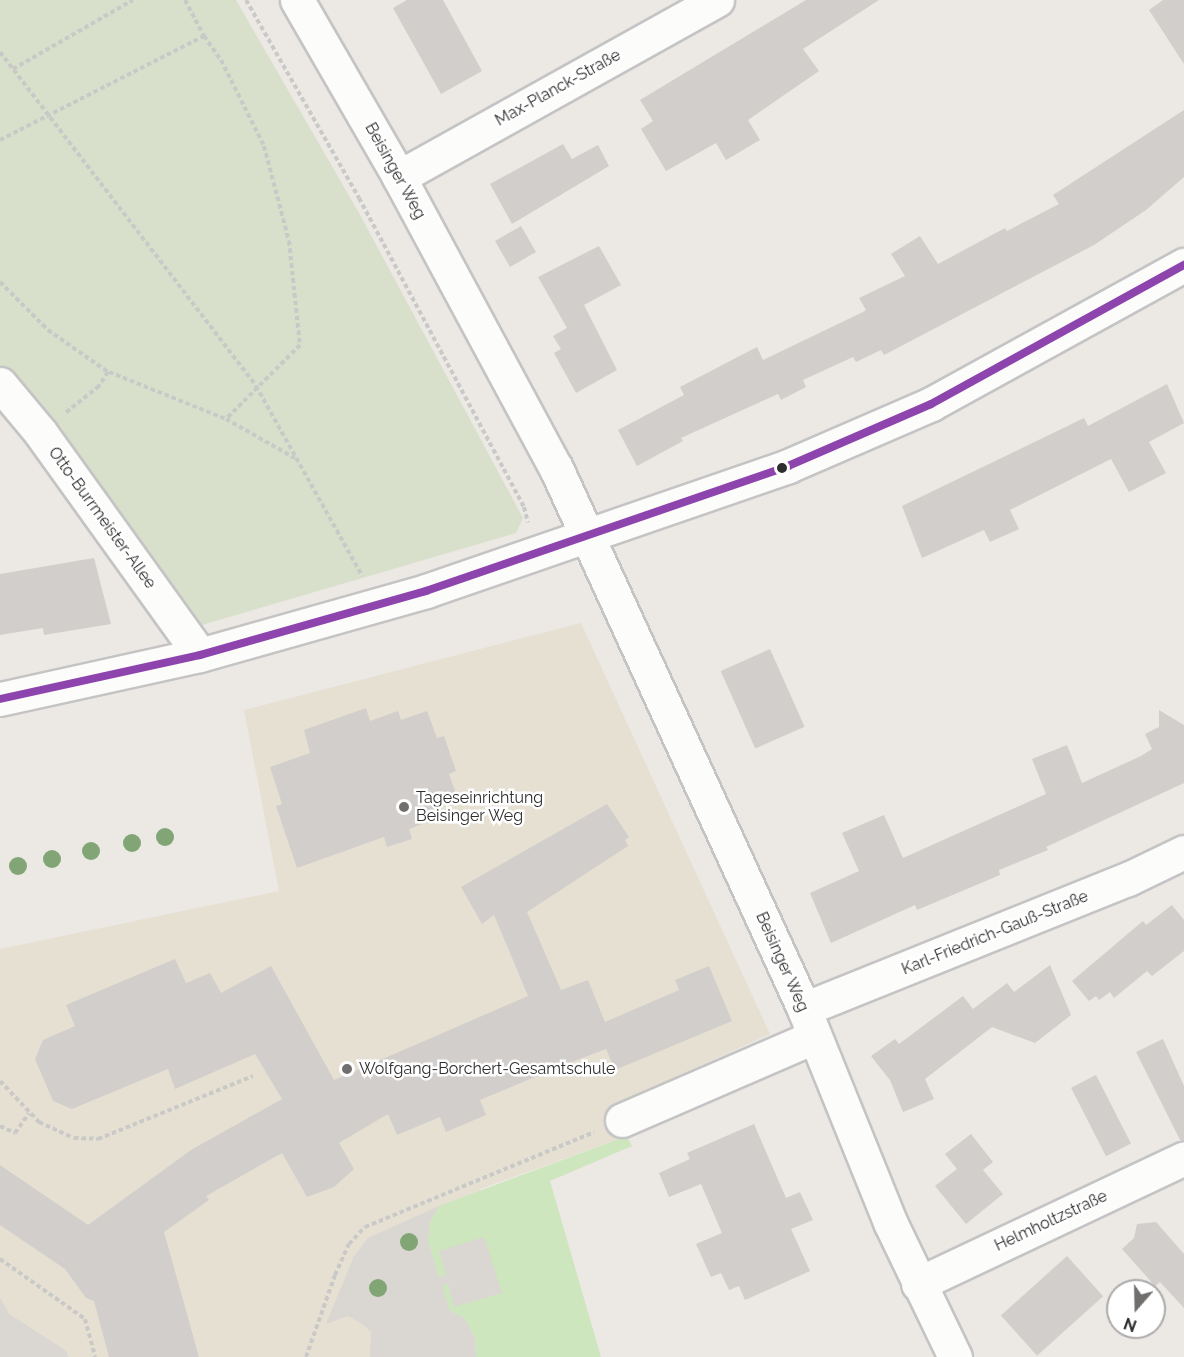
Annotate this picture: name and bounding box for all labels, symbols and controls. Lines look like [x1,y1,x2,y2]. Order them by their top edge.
street label: Max-Planck-Straße [492,46,624,130]
street label: Beisinger Weg [360,119,430,223]
street label: Otto-Burrmeister-Allee [44,444,160,592]
unlabelled marker [776,462,788,474]
place label: Tageseinrichtung Beisinger Weg [416,788,543,826]
marker: Tageseinrichtung Beisinger Weg [397,800,411,814]
street label: Karl-Friedrich-Gauß-Straße [899,887,1091,979]
street label: Beisinger Weg [751,909,813,1015]
place label: Wolfgang-Borchert-Gesamtschule [359,1059,615,1079]
marker: Wolfgang-Borchert-Gesamtschule [340,1062,354,1076]
street label: Helmholtzstraße [992,1186,1110,1256]
north arrow [1106,1279,1166,1339]
text: N [1121,1313,1139,1336]

